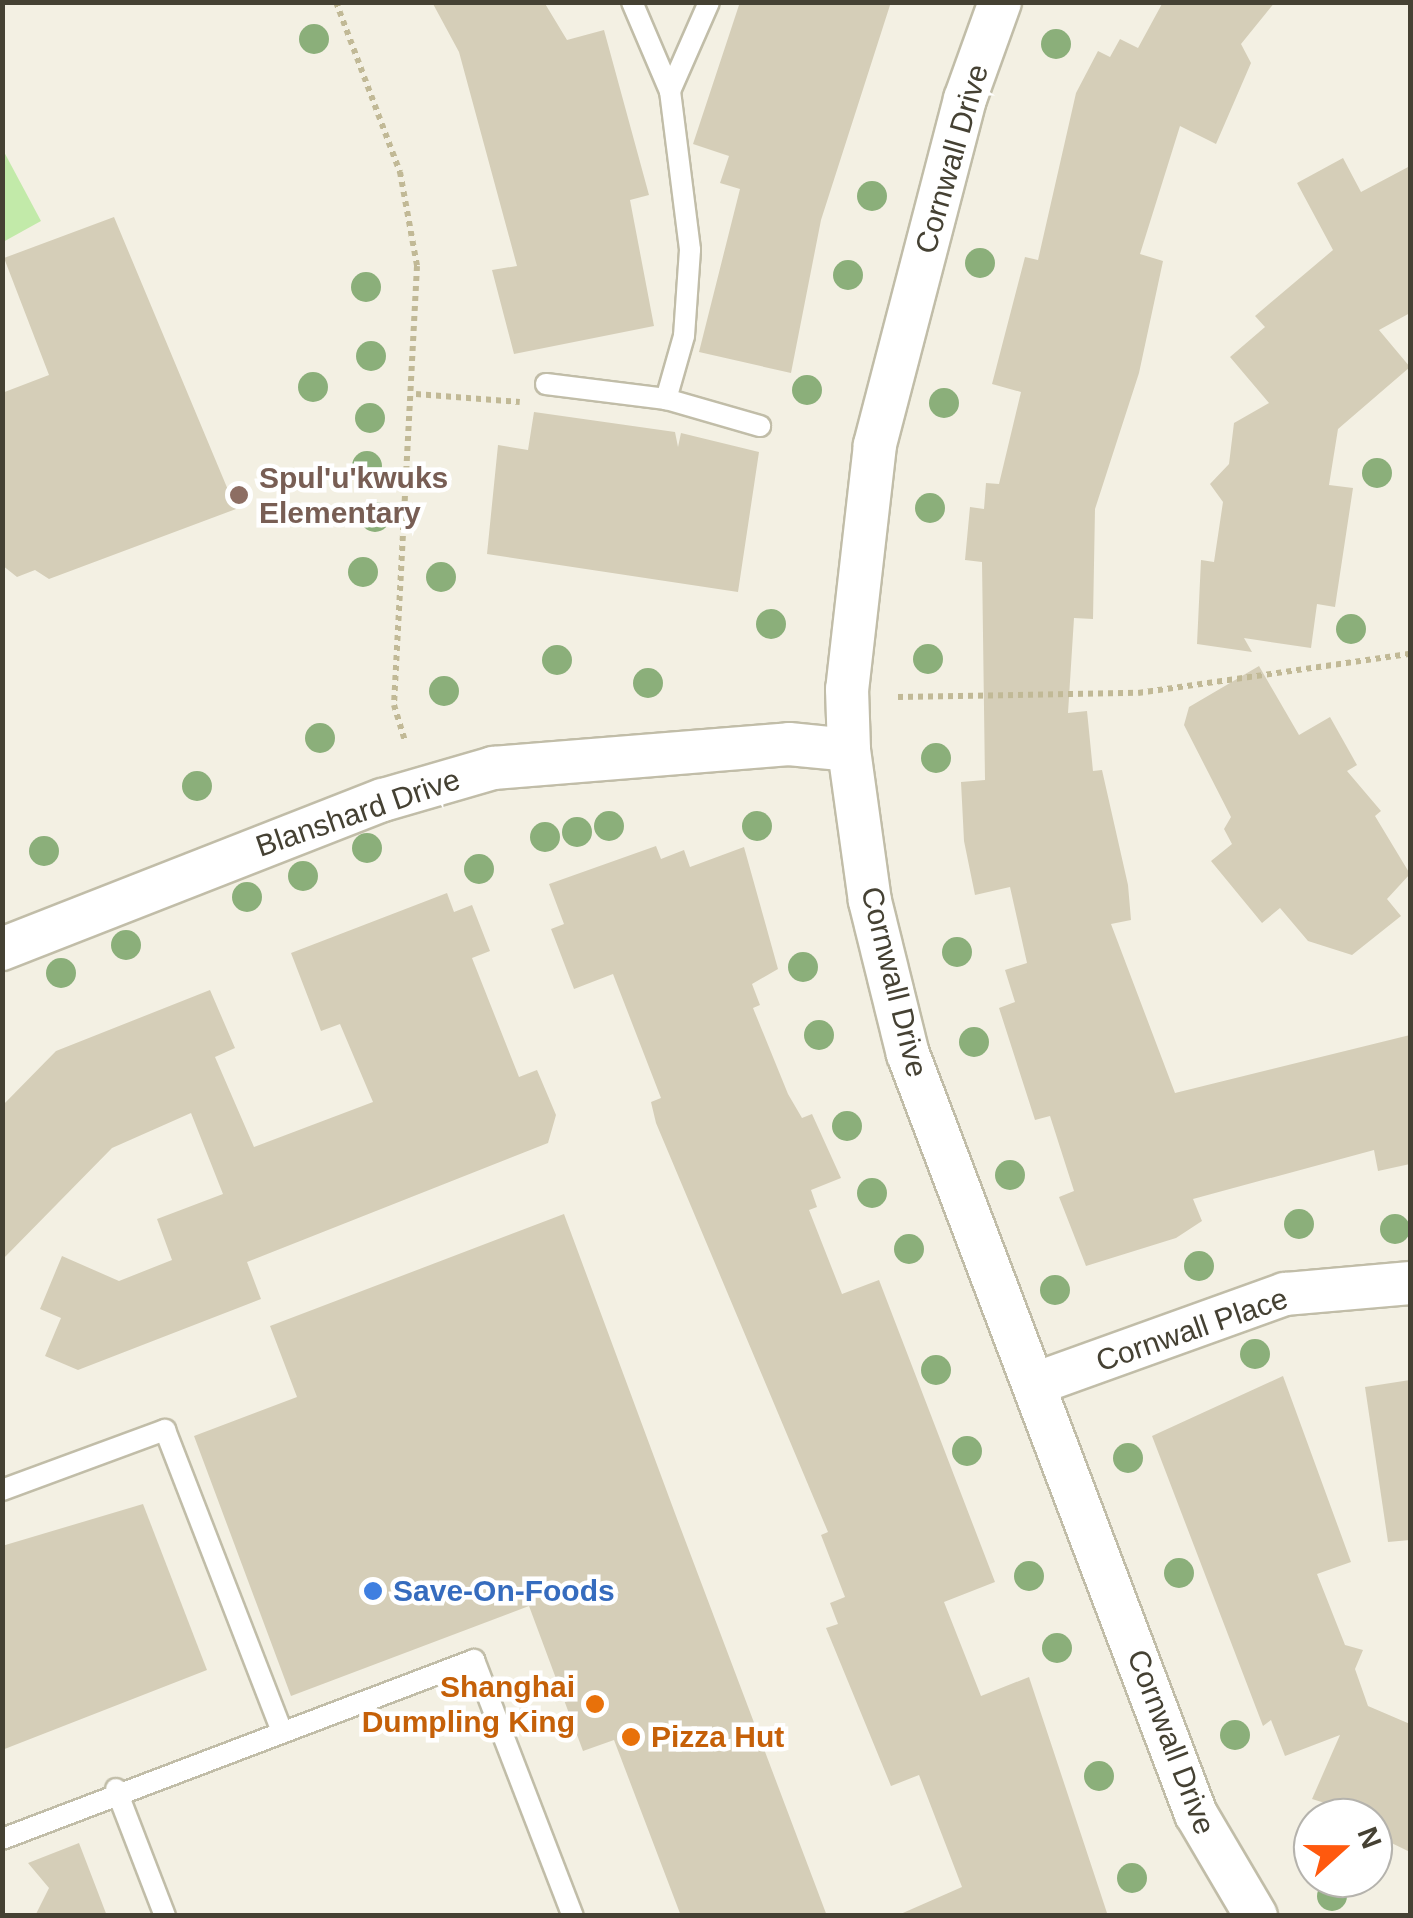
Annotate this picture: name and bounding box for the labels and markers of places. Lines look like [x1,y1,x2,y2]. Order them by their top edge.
place label: Spul'u'kwuks Elementary [259,460,448,530]
marker: Spul'u'kwuks Elementary [228,484,250,506]
place label: Save-On-Foods [393,1573,615,1609]
marker: Save-On-Foods [362,1580,384,1602]
place label: Shanghai Dumpling King [362,1669,575,1740]
marker: Shanghai Dumpling King [584,1693,606,1715]
place label: Pizza Hut [651,1719,784,1755]
marker: Pizza Hut [620,1726,642,1748]

